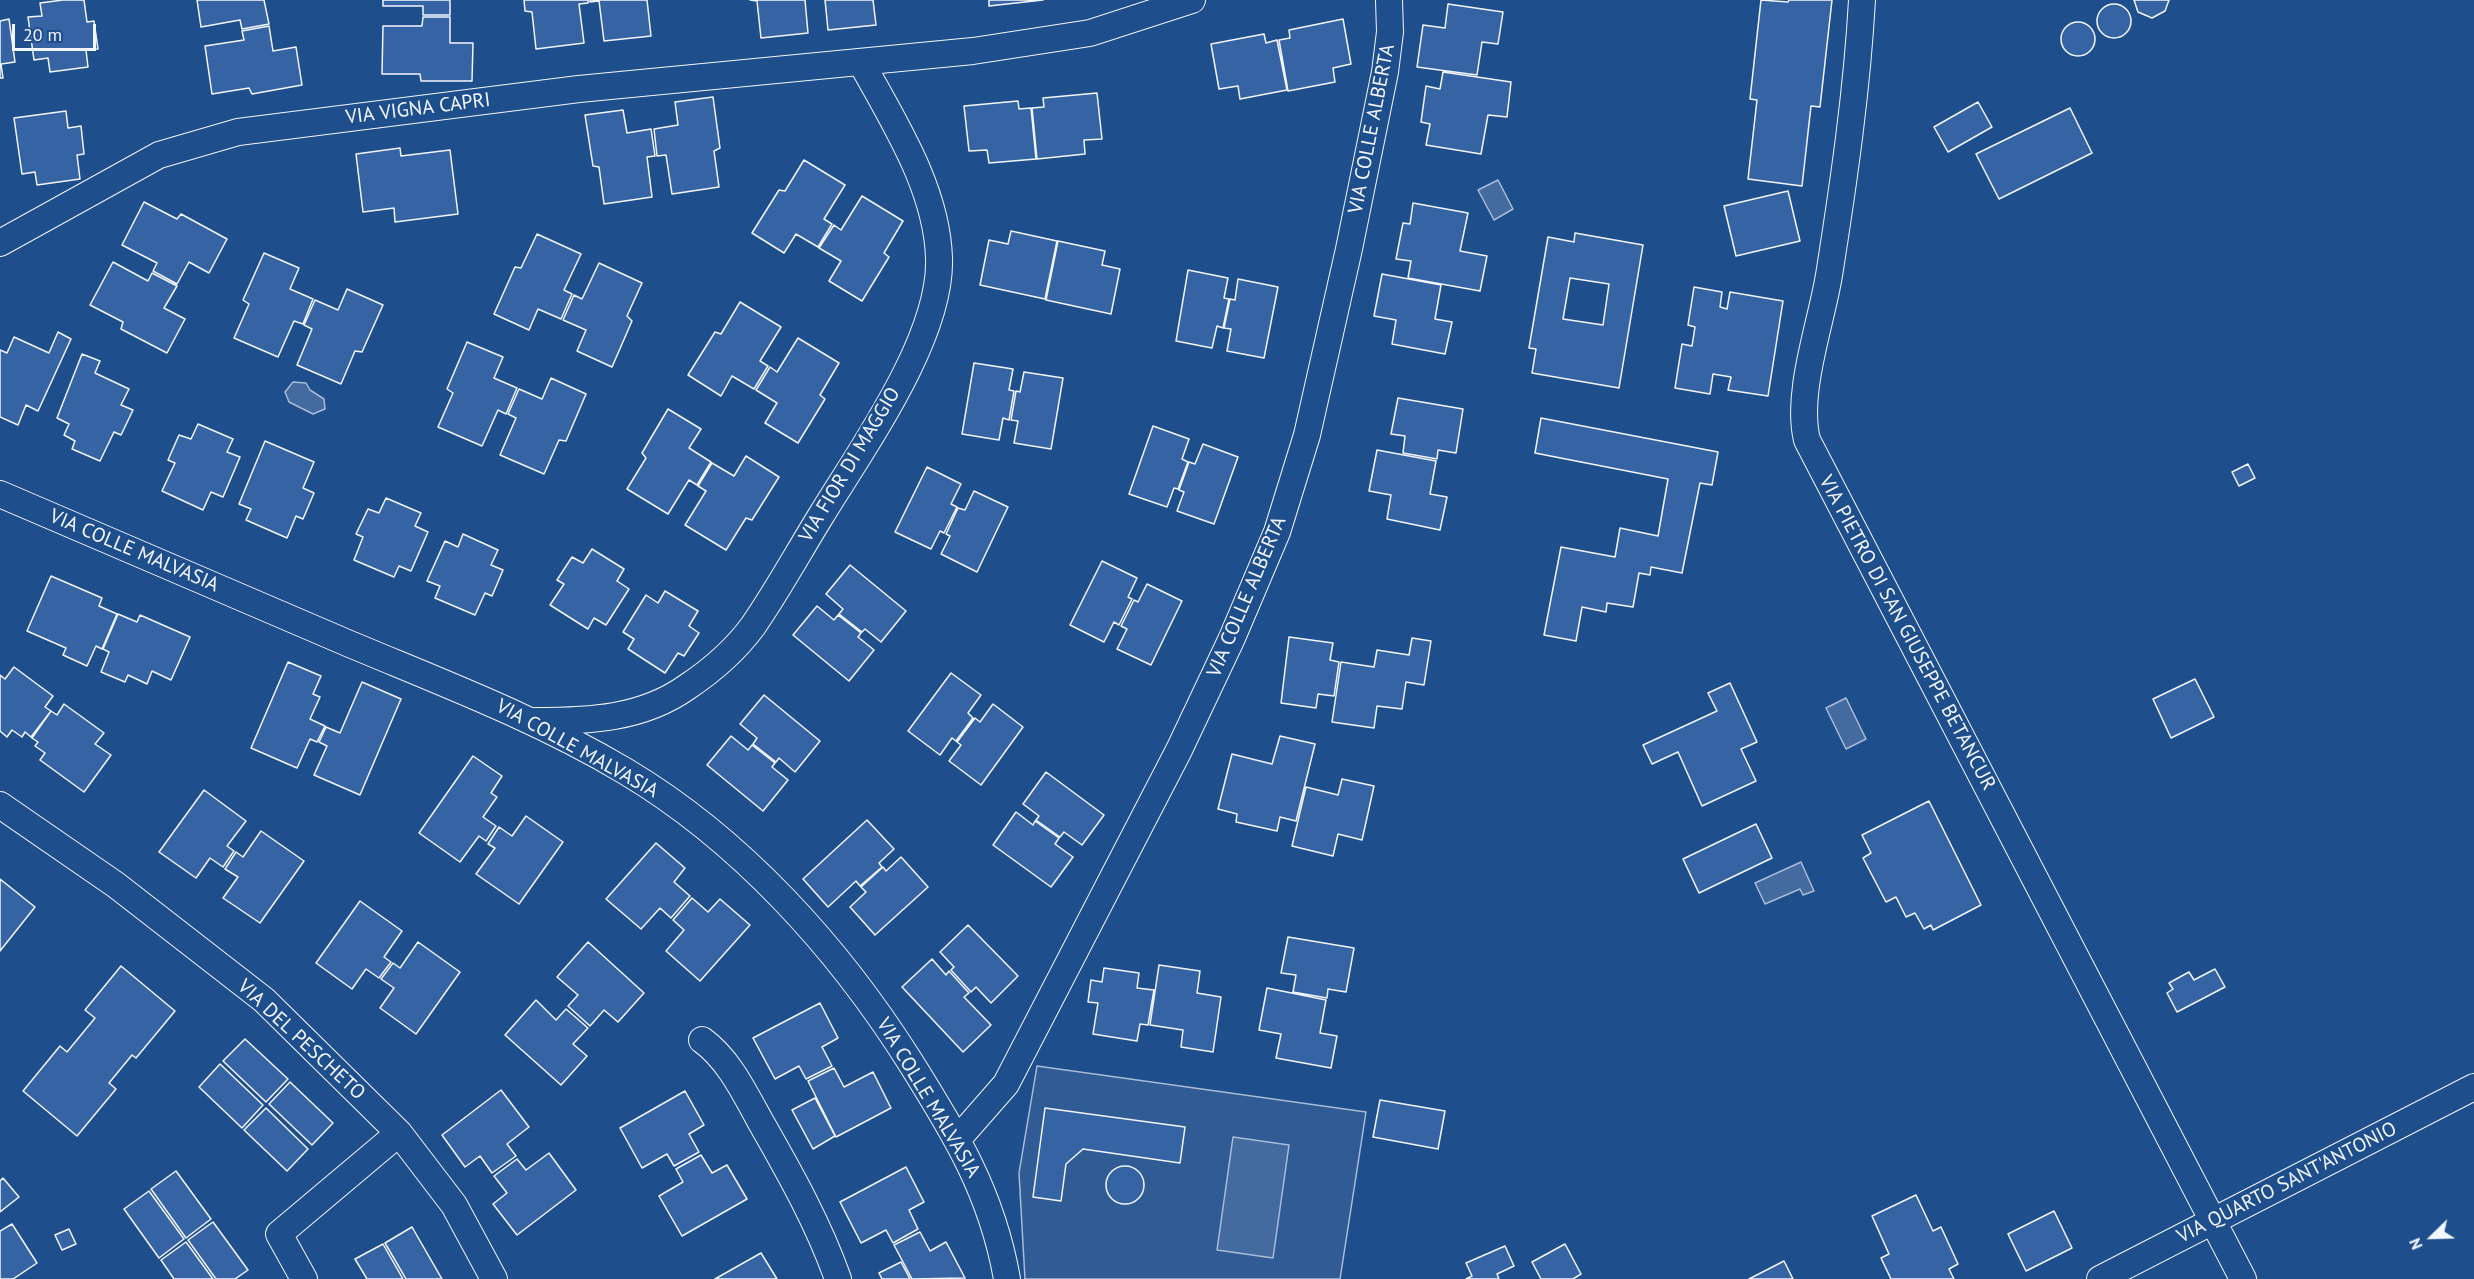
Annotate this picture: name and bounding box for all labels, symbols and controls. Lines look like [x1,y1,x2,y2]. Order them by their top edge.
scale bar [15,12,99,50]
text: 20 m [23,23,62,46]
street label: VIA COLLE ALBERTA [1344,42,1400,216]
street label: VIA VIGNA CAPRI [344,88,492,130]
street label: VIA FIOR DI MAGGIO [794,383,906,547]
street label: VIA PIETRO DI SAN GIUSEPPE BETANCUR [1814,472,2000,794]
street label: VIA COLLE MALVASIA [46,504,222,598]
street label: VIA COLLE ALBERTA [1202,513,1292,681]
street label: VIA COLLE MALVASIA [492,694,662,804]
street label: VIA DEL PESCHETO [232,975,370,1105]
street label: VIA COLLE MALVASIA [871,1014,985,1182]
street label: VIA QUARTO SANT'ANTONIO [2173,1117,2401,1249]
north arrow [2402,1207,2462,1267]
text: N [2404,1235,2427,1253]

